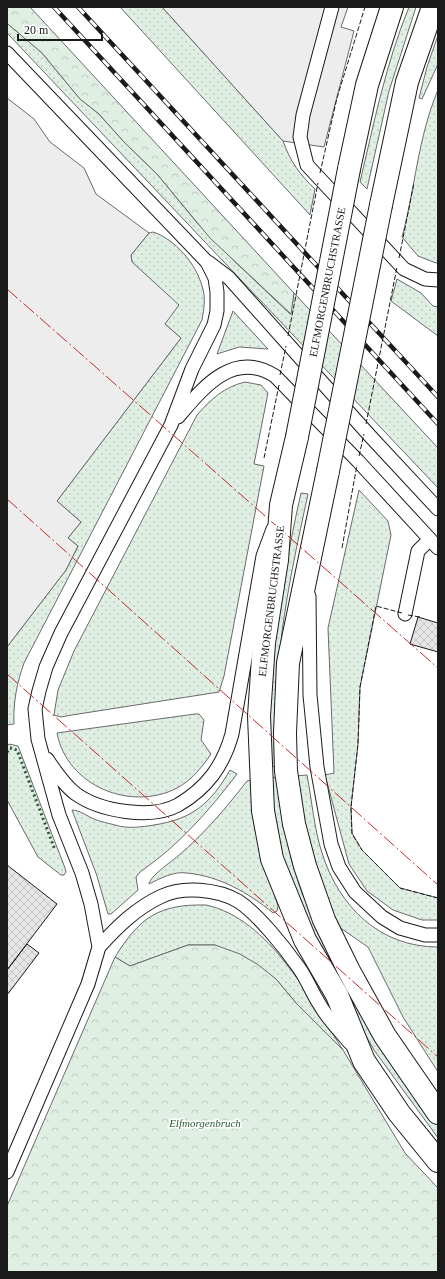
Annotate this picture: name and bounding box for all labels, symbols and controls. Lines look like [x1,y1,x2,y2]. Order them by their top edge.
scale bar [18,16,102,42]
text: 20 m [24,23,49,37]
street label: ELFMORGENBRUCHSTRASSE [307,206,347,358]
street label: ELFMORGENBRUCHSTRASSE [256,524,286,677]
park label: Elfmorgenbruch [168,1117,241,1129]

